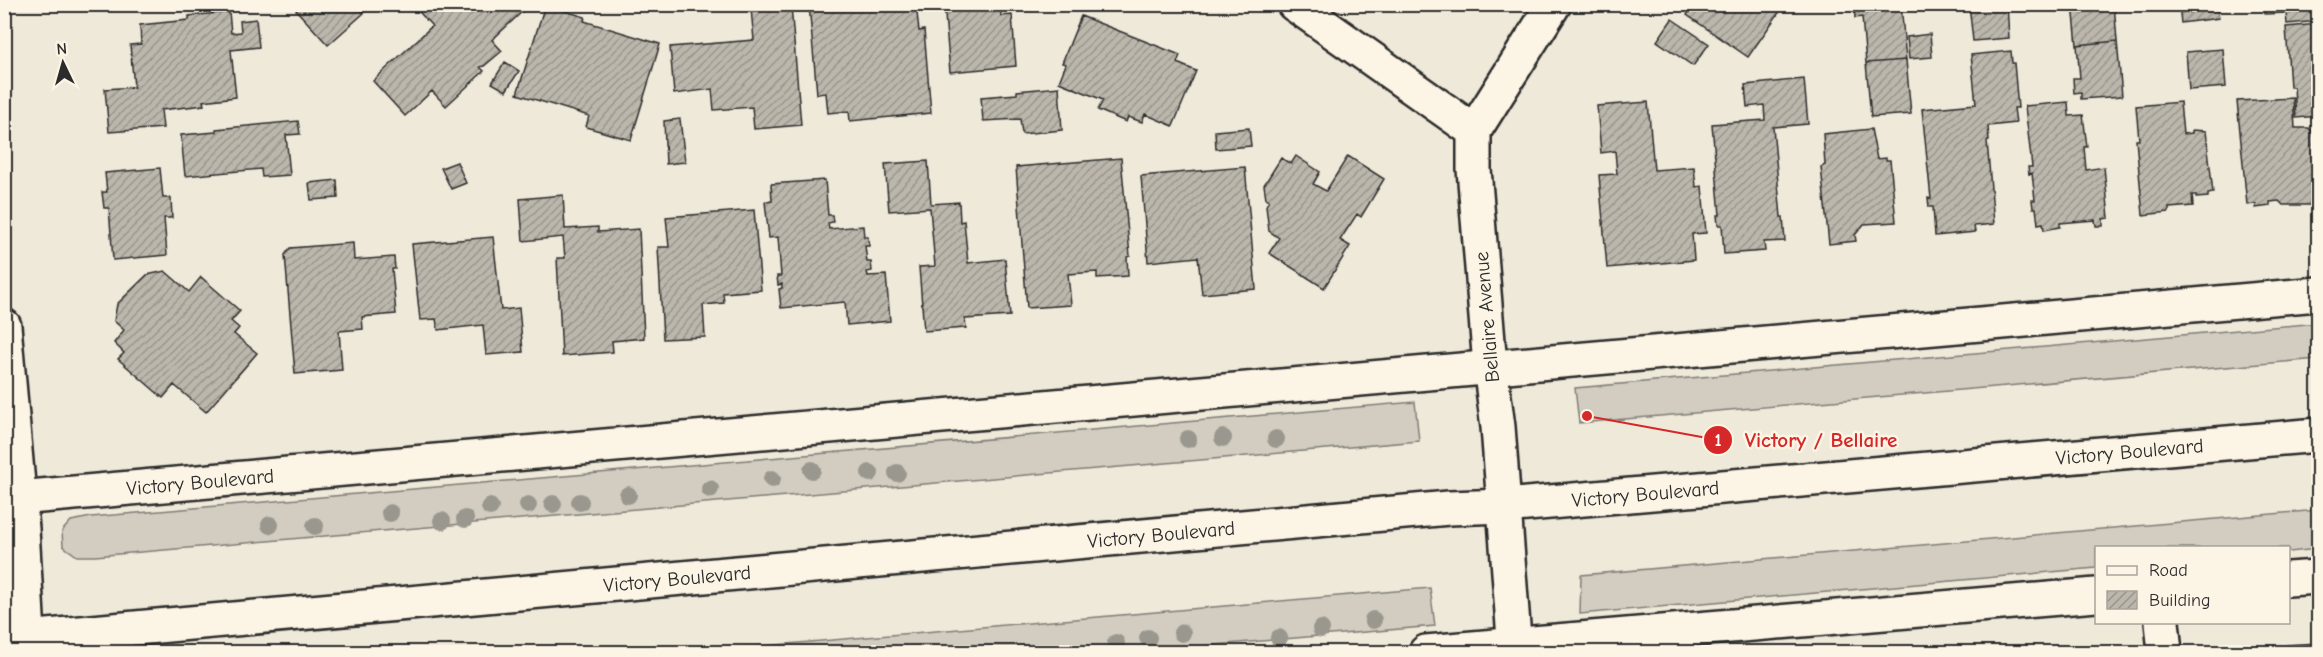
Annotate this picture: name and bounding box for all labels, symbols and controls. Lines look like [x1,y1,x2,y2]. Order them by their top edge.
north arrow [33,33,93,93]
text: N [56,40,68,58]
street label: Bellaire Avenue [1470,251,1504,383]
callout: Victory / Bellaire [1703,420,1909,459]
text: Victory / Bellaire [1745,428,1897,452]
text: 1 [1714,430,1722,451]
street label: Victory Boulevard [2055,434,2204,469]
street label: Victory Boulevard [125,464,275,500]
street label: Victory Boulevard [1571,476,1720,512]
street label: Victory Boulevard [1086,516,1236,552]
legend [2095,546,2290,624]
street label: Victory Boulevard [602,560,752,597]
text: Road [2149,560,2188,581]
text: Building [2149,590,2211,611]

